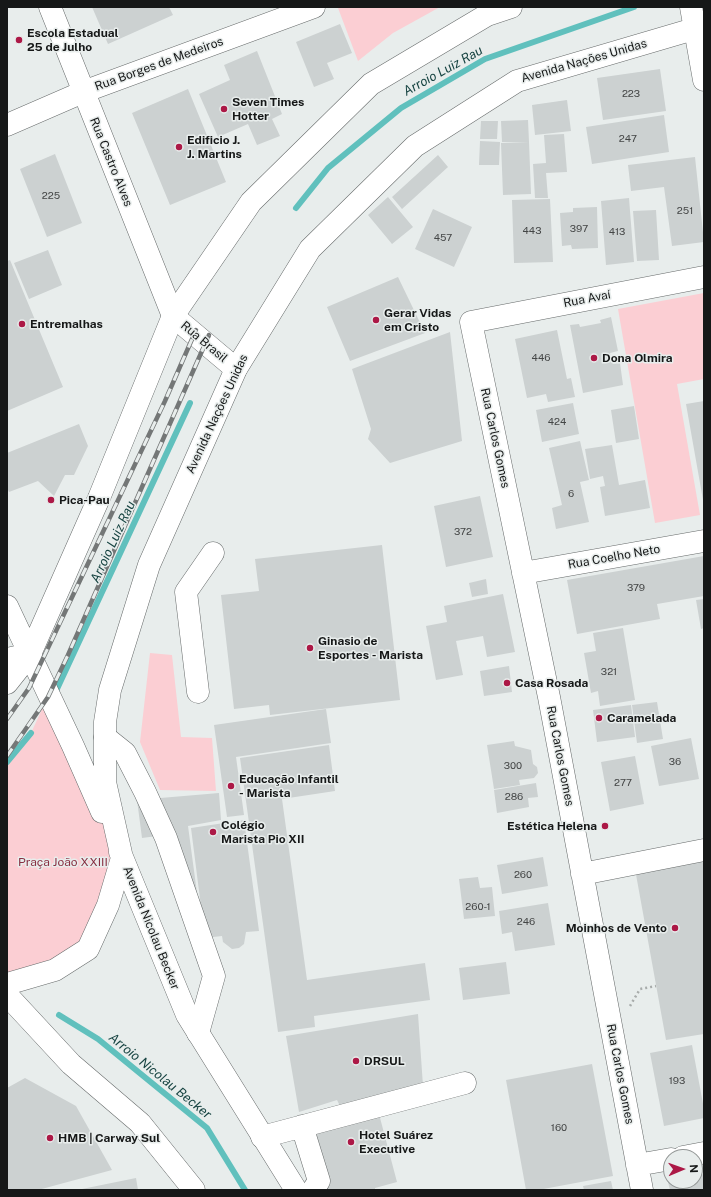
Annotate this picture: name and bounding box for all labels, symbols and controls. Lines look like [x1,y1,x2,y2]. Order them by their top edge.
place label: Escola Estadual 25 de Julho [27,26,119,54]
street label: Rua Borges de Medeiros [93,34,225,94]
marker: Escola Estadual 25 de Julho [14,35,24,45]
street label: Avenida Nações Unidas [520,36,648,86]
water label: Arroio Luiz Rau [400,43,486,99]
house number: 223 [622,88,640,100]
place label: Seven Times Hotter [232,95,304,123]
marker: Seven Times Hotter [219,104,229,114]
street label: Rua Castro Alves [87,115,135,209]
place label: Edificio J. J. Martins [187,133,242,161]
house number: 247 [619,133,637,145]
marker: Edificio J. J. Martins [174,142,184,152]
house number: 225 [42,190,60,202]
house number: 251 [677,205,693,217]
house number: 397 [570,223,588,235]
house number: 443 [523,225,541,237]
house number: 413 [609,226,625,238]
house number: 457 [434,232,452,244]
street label: Rua Avaí [562,287,612,311]
place label: Gerar Vidas em Cristo [384,306,451,334]
marker: Gerar Vidas em Cristo [371,315,381,325]
place label: Entremalhas [30,317,103,331]
street label: Rua Brasil [178,318,230,366]
marker: Entremalhas [17,319,27,329]
place label: Dona Olmira [602,351,673,365]
street label: Avenida Nações Unidas [183,352,251,476]
house number: 446 [532,352,550,364]
marker: Dona Olmira [589,353,599,363]
street label: Rua Carlos Gomes [477,387,513,489]
house number: 424 [548,416,566,428]
house number: 6 [568,488,574,500]
place label: Pica-Pau [59,493,110,507]
marker: Pica-Pau [46,495,56,505]
water label: Arroio Luiz Rau [87,499,139,585]
house number: 372 [454,526,472,538]
street label: Rua Coelho Neto [567,542,661,572]
house number: 379 [627,582,645,594]
place label: Ginasio de Esportes - Marista [318,634,423,662]
marker: Ginasio de Esportes - Marista [305,643,315,653]
house number: 321 [601,666,617,678]
place label: Casa Rosada [515,676,588,690]
marker: Casa Rosada [502,678,512,688]
street label: Rua Carlos Gomes [543,705,577,807]
place label: Caramelada [607,711,676,725]
marker: Caramelada [594,713,604,723]
house number: 36 [669,756,681,768]
house number: 300 [504,760,522,772]
place label: Educação Infantil - Marista [239,772,339,800]
house number: 277 [614,777,632,789]
marker: Educação Infantil - Marista [226,781,236,791]
house number: 286 [505,791,523,803]
place label: Colégio Marista Pio XII [221,818,304,846]
place label: Estética Helena [507,819,597,833]
marker: Estética Helena [600,821,610,831]
marker: Colégio Marista Pio XII [208,827,218,837]
park label: Praça João XXIII [18,855,108,869]
street label: Avenida Nicolau Becker [120,864,182,992]
house number: 260 [514,869,532,881]
house number: 260-1 [465,901,491,913]
house number: 246 [517,916,535,928]
place label: Moinhos de Vento [566,921,667,935]
marker: Moinhos de Vento [670,923,680,933]
street label: Rua Carlos Gomes [603,1023,637,1125]
water label: Arroio Nicolau Becker [106,1030,214,1122]
place label: DRSUL [364,1054,405,1068]
marker: DRSUL [351,1056,361,1066]
house number: 193 [669,1075,685,1087]
house number: 160 [551,1122,567,1134]
place label: Hotel Suárez Executive [359,1128,433,1156]
place label: HMB | Carway Sul [58,1131,160,1145]
marker: HMB | Carway Sul [45,1133,55,1143]
marker: Hotel Suárez Executive [346,1137,356,1147]
north arrow [663,1149,703,1189]
text: N [688,1164,700,1173]

